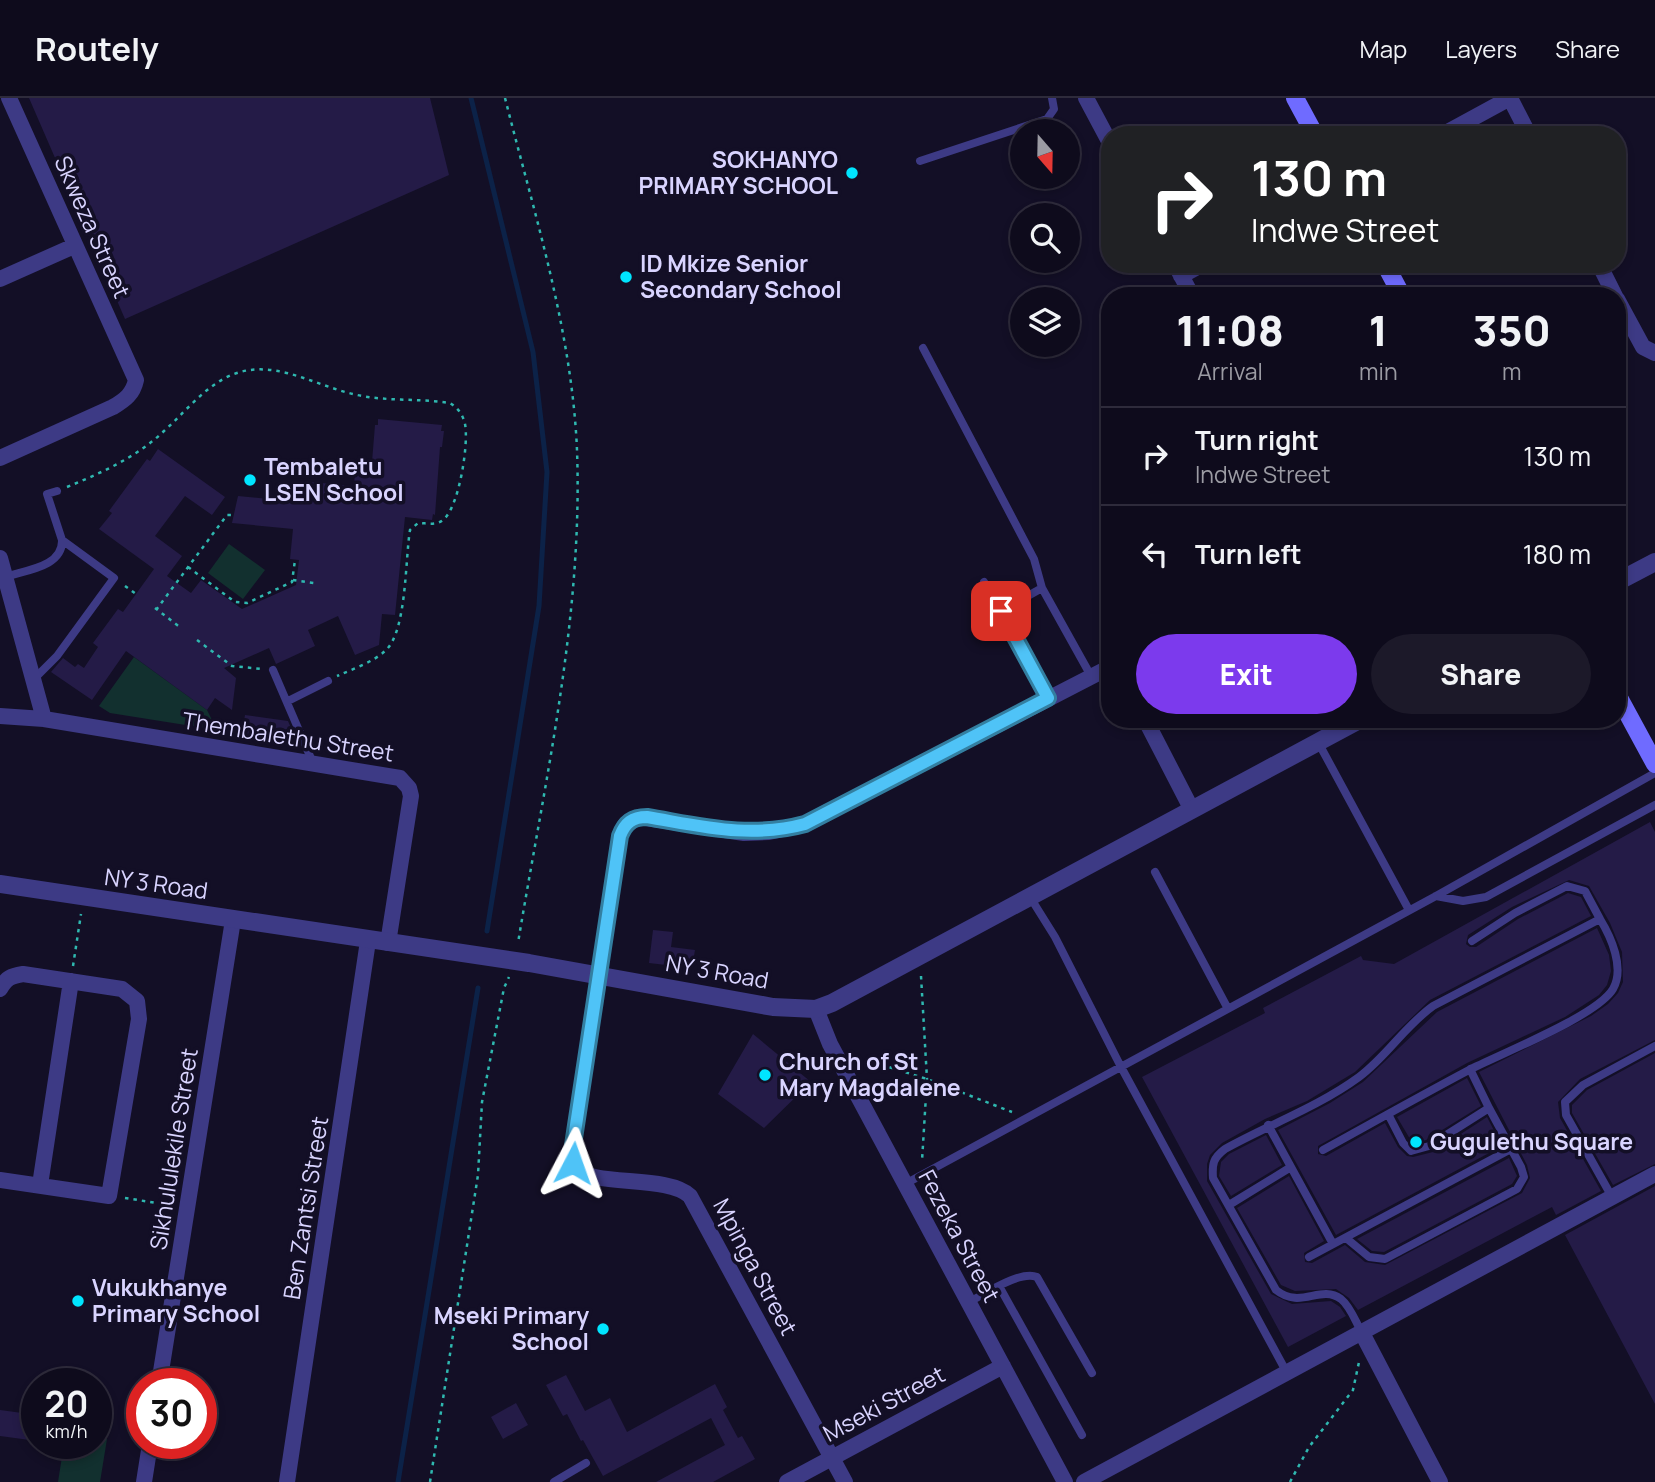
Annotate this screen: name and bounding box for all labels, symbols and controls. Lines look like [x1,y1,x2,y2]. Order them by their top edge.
text: Routely [35,26,159,71]
text: Map [1360,32,1407,65]
text: Layers [1445,32,1517,65]
text: Share [1555,32,1620,65]
north arrow [1010,119,1080,189]
map controls [1010,119,1080,357]
place label: SOKHANYO PRIMARY SCHOOL [639,143,838,201]
text: 130 m [1251,144,1387,211]
street label: Skweza Street [47,150,139,303]
icon: right [1136,154,1227,245]
marker: SOKHANYO PRIMARY SCHOOL [844,165,860,181]
button: search [1010,203,1080,273]
text: Indwe Street [1251,208,1439,252]
place label: ID Mkize Senior Secondary School [640,247,842,305]
marker: ID Mkize Senior Secondary School [618,269,634,285]
button: layers [1010,287,1080,357]
text: 11:08 [1176,301,1284,359]
text: 1 [1369,301,1388,359]
text: 350 [1473,301,1551,359]
text: Arrival [1197,355,1263,387]
text: min [1359,355,1398,387]
text: m [1502,355,1522,387]
text: Turn right [1195,422,1319,458]
icon: right [1136,437,1174,475]
text: 130 m [1523,438,1591,474]
place label: Tembaletu LSEN School [264,450,404,508]
text: Indwe Street [1195,458,1330,490]
marker: Tembaletu LSEN School [242,472,258,488]
icon: left [1136,535,1174,573]
text: Turn left [1195,536,1302,572]
text: 180 m [1523,536,1591,572]
pin [971,581,1031,641]
icon: arrive [982,592,1020,630]
button: Exit [1136,634,1357,714]
button: Share [1371,634,1591,714]
street label: Thembalethu Street [180,703,396,769]
street label: NY 3 Road [102,860,210,906]
street label: NY 3 Road [663,946,771,996]
place label: Church of St Mary Magdalene [779,1045,961,1103]
street label: Sikhululekile Street [141,1046,205,1252]
marker: Church of St Mary Magdalene [757,1067,773,1083]
street label: Ben Zantsi Street [275,1114,335,1302]
place label: Gugulethu Square [1430,1125,1633,1157]
position arrow [536,1126,610,1200]
marker: Gugulethu Square [1408,1134,1424,1150]
street label: Fezeka Street [912,1164,1008,1307]
street label: Mpinga Street [706,1193,805,1340]
place label: Vukukhanye Primary School [92,1271,260,1329]
marker: Vukukhanye Primary School [70,1293,86,1309]
place label: Mseki Primary School [434,1299,589,1357]
marker: Mseki Primary School [595,1321,611,1337]
street label: Mseki Street [817,1358,950,1449]
speed limit sign: 30 [126,1368,217,1459]
text: 20 [45,1380,88,1428]
text: km/h [46,1419,87,1443]

